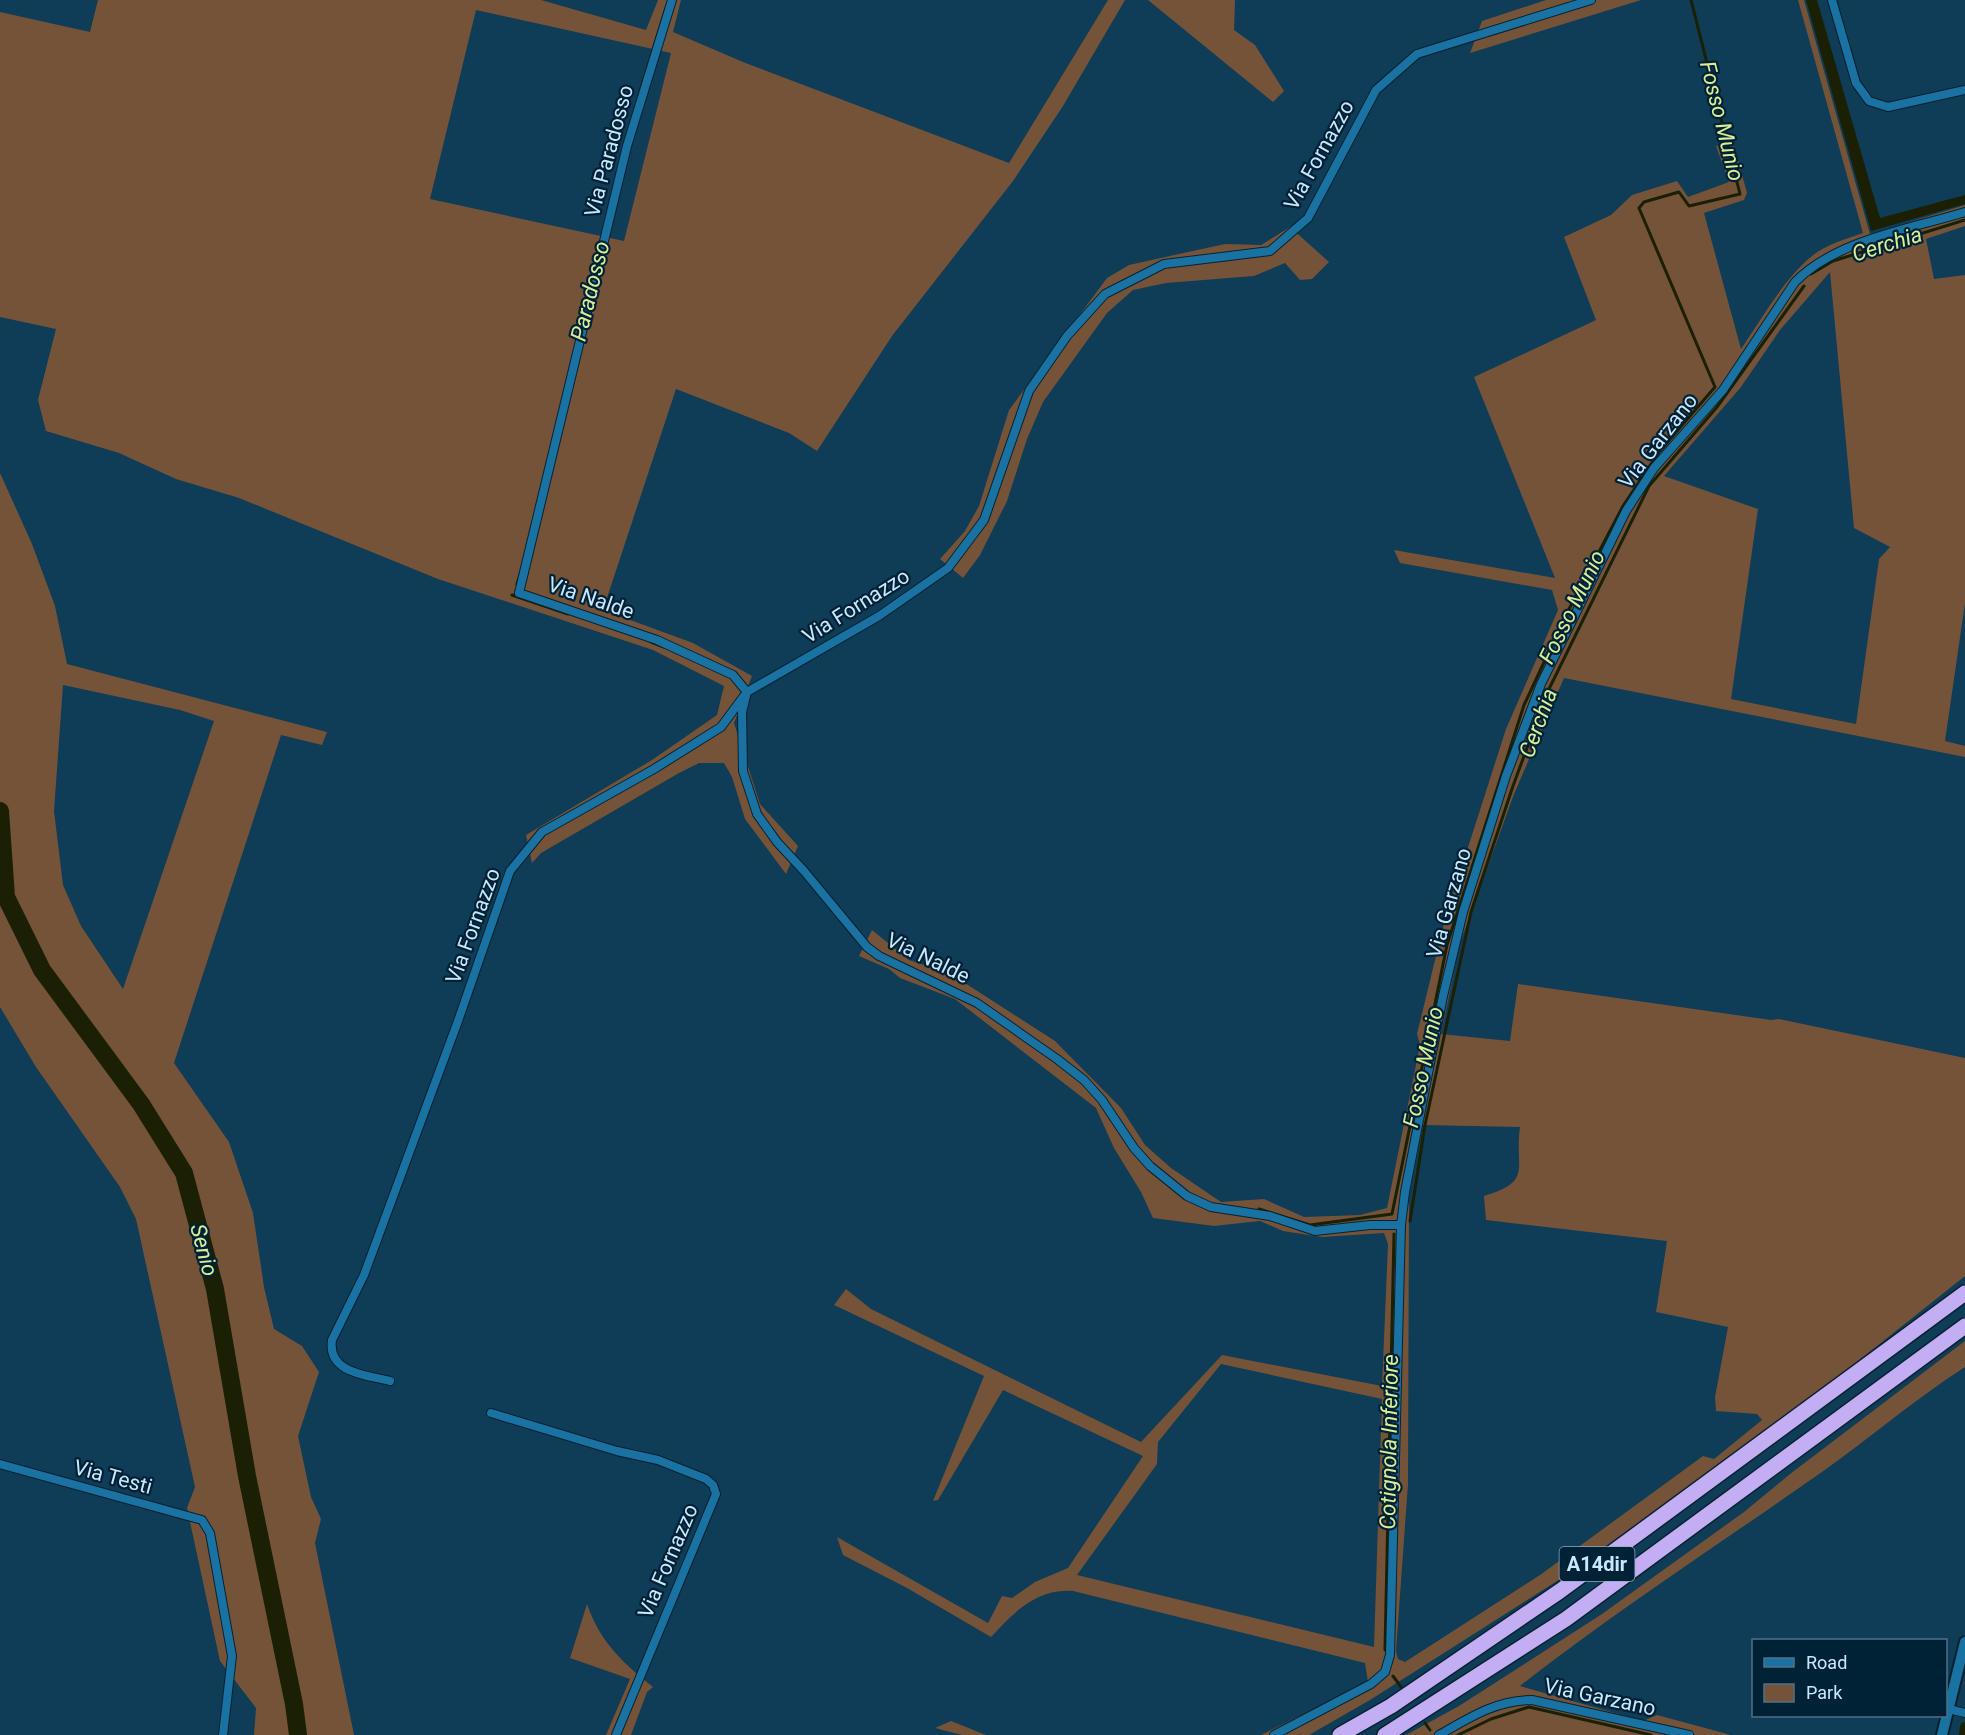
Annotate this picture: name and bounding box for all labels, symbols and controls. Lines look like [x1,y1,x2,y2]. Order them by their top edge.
water label: Fosso Munio [1695,58,1749,184]
street label: Via Paradosso [580,83,638,219]
street label: Via Fornazzo [1279,96,1359,214]
water label: Cerchia [1849,222,1925,266]
water label: Paradosso [566,239,614,343]
street label: Via Garzano [1614,389,1702,493]
water label: Fosso Munio [1534,546,1610,668]
street label: Via Fornazzo [798,564,914,648]
street label: Via Nalde [545,572,637,624]
water label: Cerchia [1514,685,1562,761]
street label: Via Garzano [1422,845,1476,961]
street label: Via Fornazzo [441,865,505,987]
street label: Via Nalde [882,928,974,988]
water label: Fosso Munio [1398,1004,1448,1130]
water label: Senio [185,1221,223,1279]
water label: Cotignola Inferiore [1375,1354,1403,1530]
street label: Via Testi [71,1455,155,1499]
street label: Via Fornazzo [633,1500,703,1622]
road number: A14dir [1560,1547,1634,1581]
legend [1752,1639,1947,1717]
text: Road [1806,1652,1847,1673]
street label: Via Garzano [1542,1673,1658,1721]
text: Park [1806,1682,1843,1703]

